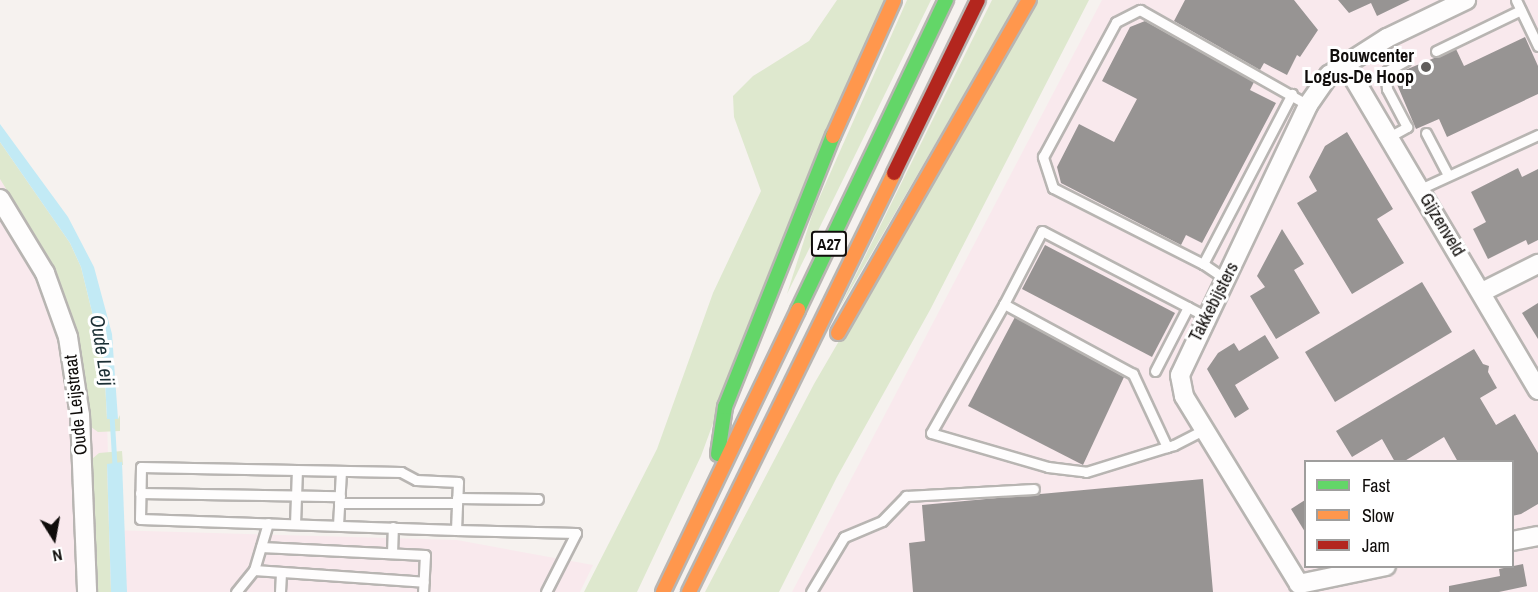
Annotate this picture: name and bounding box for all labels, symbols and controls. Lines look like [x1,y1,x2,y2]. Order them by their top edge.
place label: Bouwcenter Logus-De Hoop [1304,46,1414,88]
marker: Bouwcenter Logus-De Hoop [1419,60,1433,74]
street label: Gijzenveld [1415,190,1469,260]
road number: A27 [810,231,848,257]
street label: Takkebijsters [1185,259,1243,345]
water label: Oude Leij [86,313,120,387]
street label: Oude Leijstraat [60,354,92,456]
legend [1304,460,1514,568]
text: Fast [1362,473,1390,498]
text: Slow [1362,503,1394,528]
north arrow [24,508,84,568]
text: Jam [1362,533,1390,558]
text: N [51,544,64,567]

